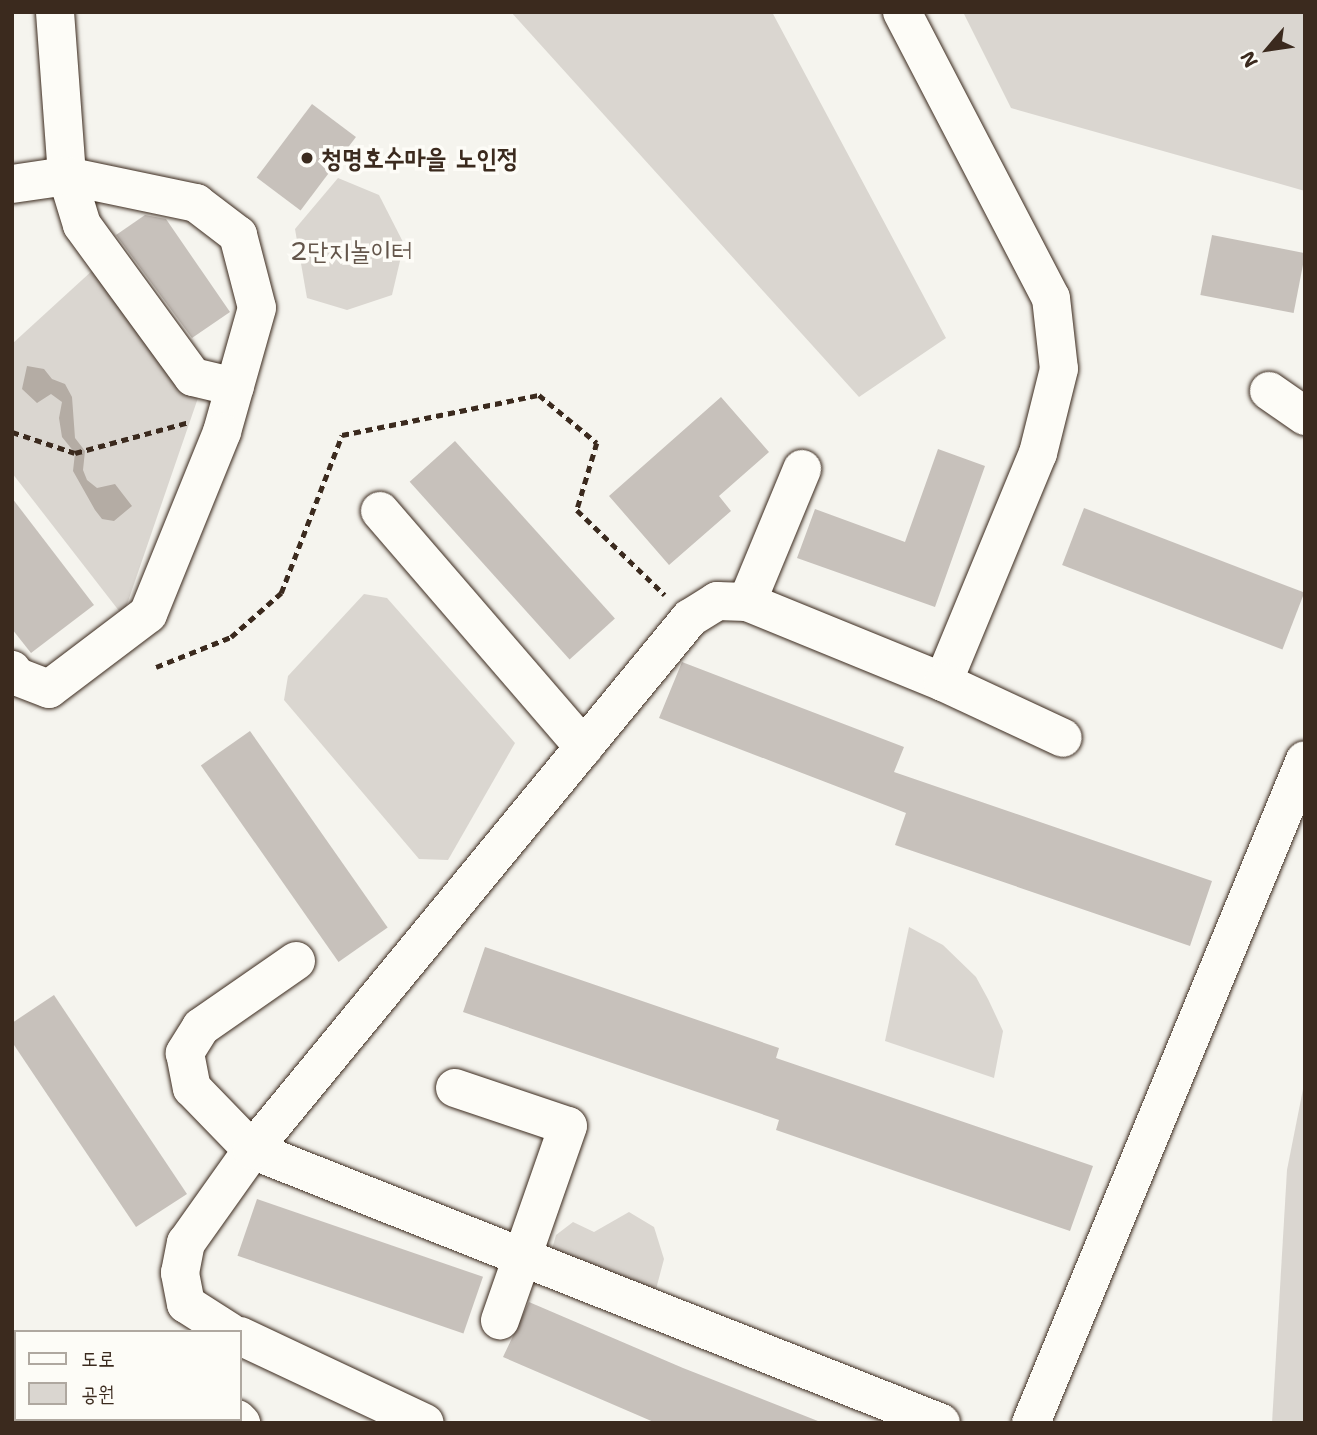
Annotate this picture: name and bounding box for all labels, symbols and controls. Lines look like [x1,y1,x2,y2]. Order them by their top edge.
north arrow [1233,14,1303,84]
text: N [1235,47,1264,72]
place label: 청명호수마을 노인정 [321,142,518,174]
marker: 청명호수마을 노인정 [299,150,315,166]
park label: 2단지놀이터 [290,235,412,267]
legend [14,1330,242,1421]
text: 도로 [81,1345,115,1373]
text: 공원 [81,1380,115,1408]

